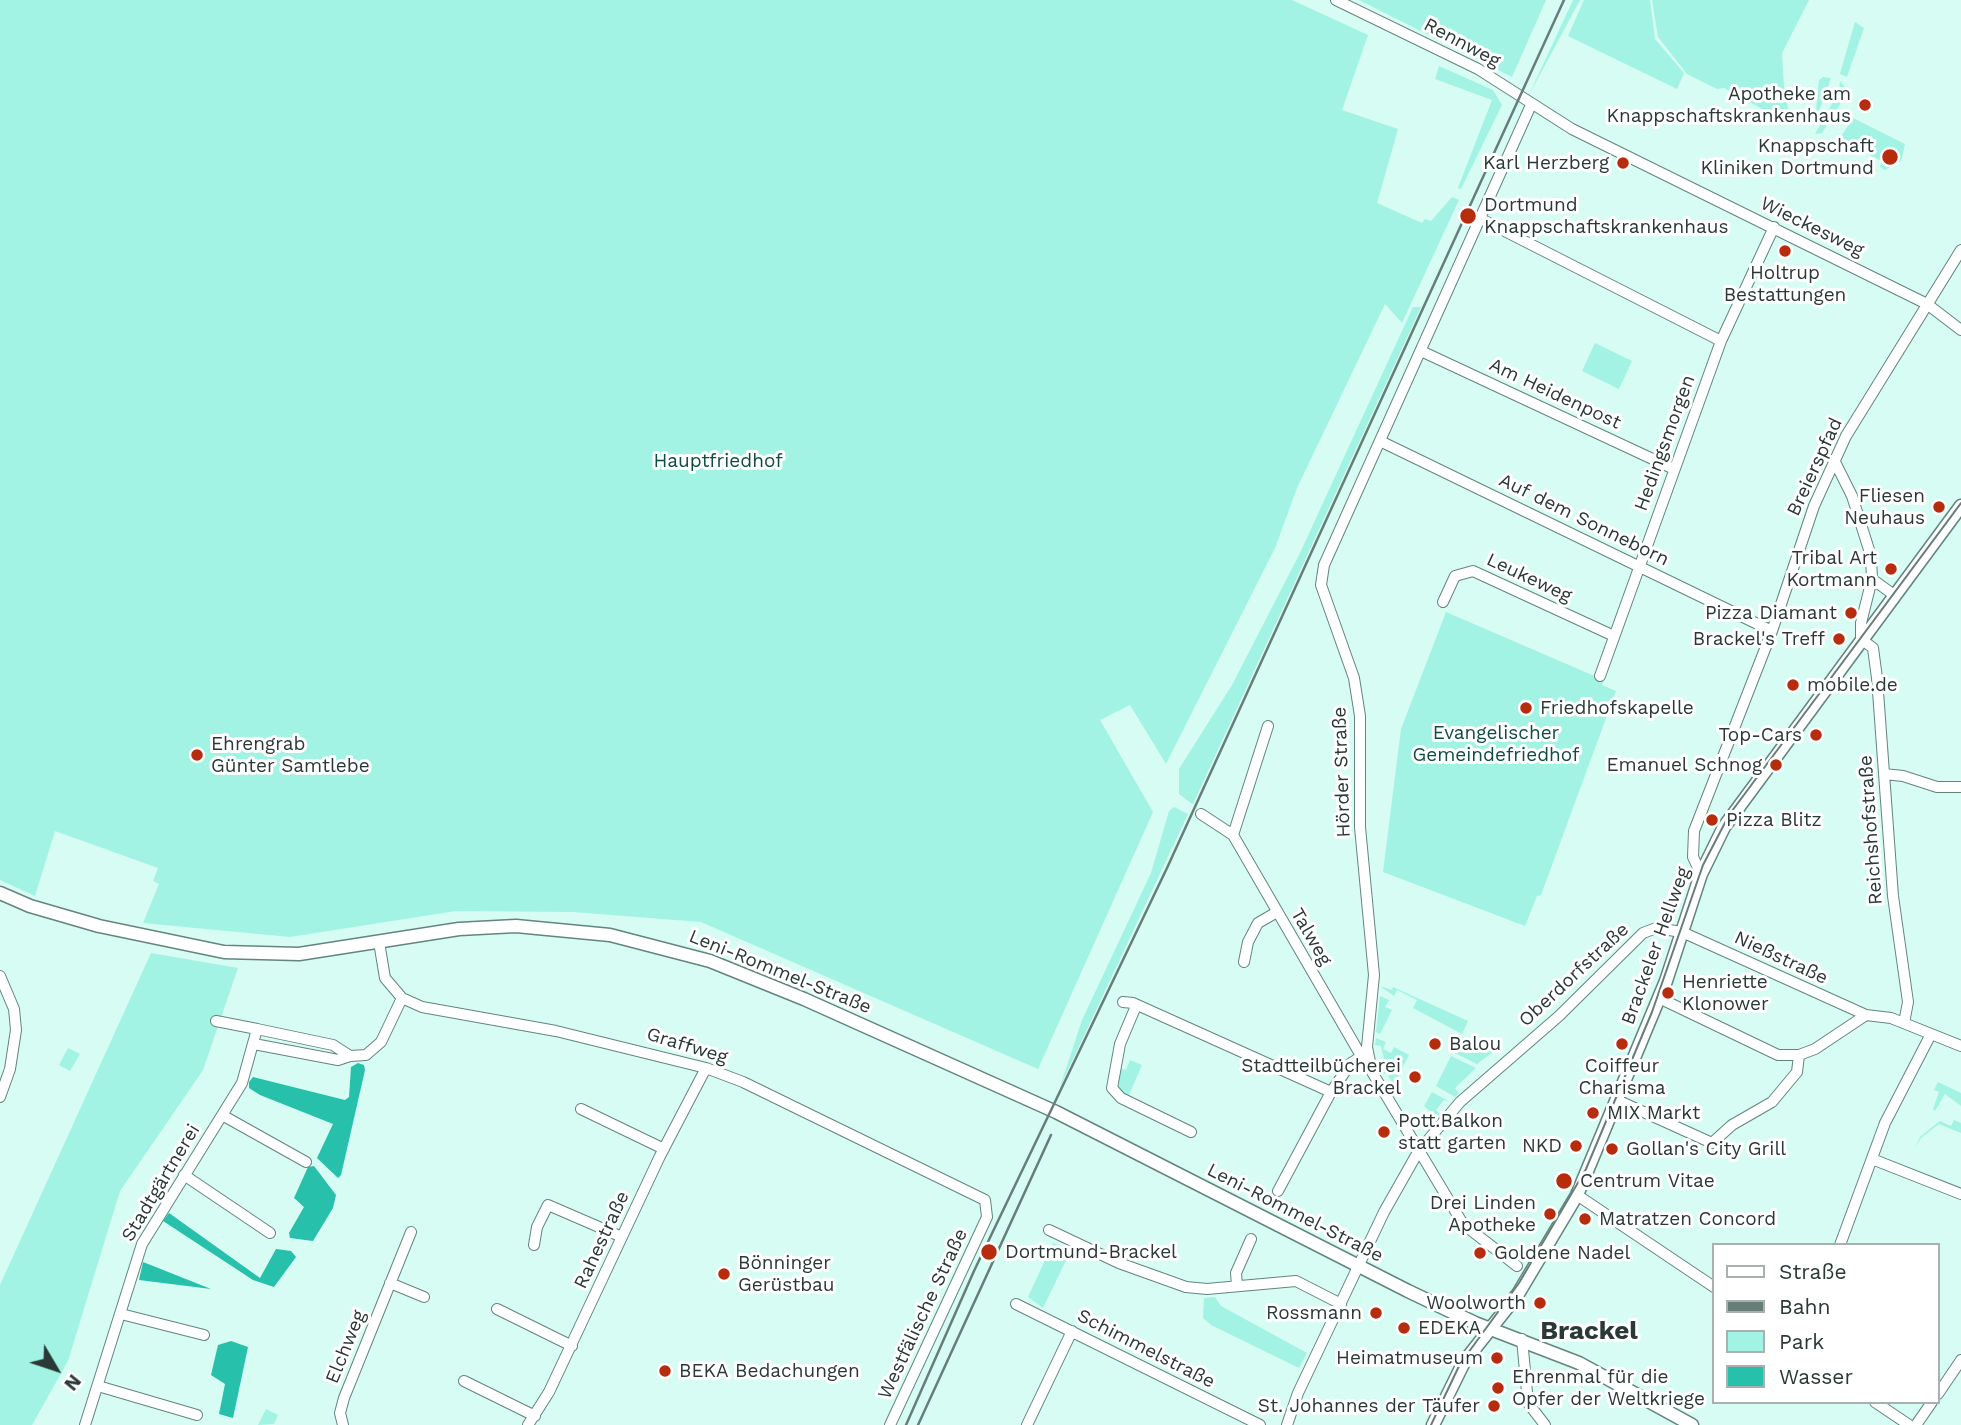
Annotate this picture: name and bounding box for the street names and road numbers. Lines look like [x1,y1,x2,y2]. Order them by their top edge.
street label: Rennweg [1420,13,1504,73]
street label: Wieckesweg [1756,192,1868,262]
street label: Am Heidenpost [1485,353,1625,435]
street label: Hedingsmorgen [1630,372,1700,514]
street label: Breierspfad [1782,414,1848,520]
street label: Auf dem Sonneborn [1495,469,1673,571]
street label: Leukeweg [1483,548,1575,608]
street label: Hörder Straße [1328,706,1356,838]
street label: Reichshofstraße [1854,754,1888,906]
street label: Brackeler Hellweg [1617,864,1695,1028]
street label: Talweg [1286,904,1336,970]
street label: Oberdorfstraße [1514,918,1634,1032]
street label: Leni-Rommel-Straße [685,925,875,1019]
street label: Nießstraße [1731,926,1831,990]
street label: Graffweg [644,1023,730,1069]
street label: Stadtgärtnerei [117,1120,205,1246]
street label: Leni-Rommel-Straße [1203,1159,1387,1267]
street label: Rahestraße [569,1188,635,1292]
street label: Westfälische Straße [873,1225,973,1403]
street label: Schimmelstraße [1073,1304,1219,1394]
street label: Elchweg [321,1307,371,1387]

